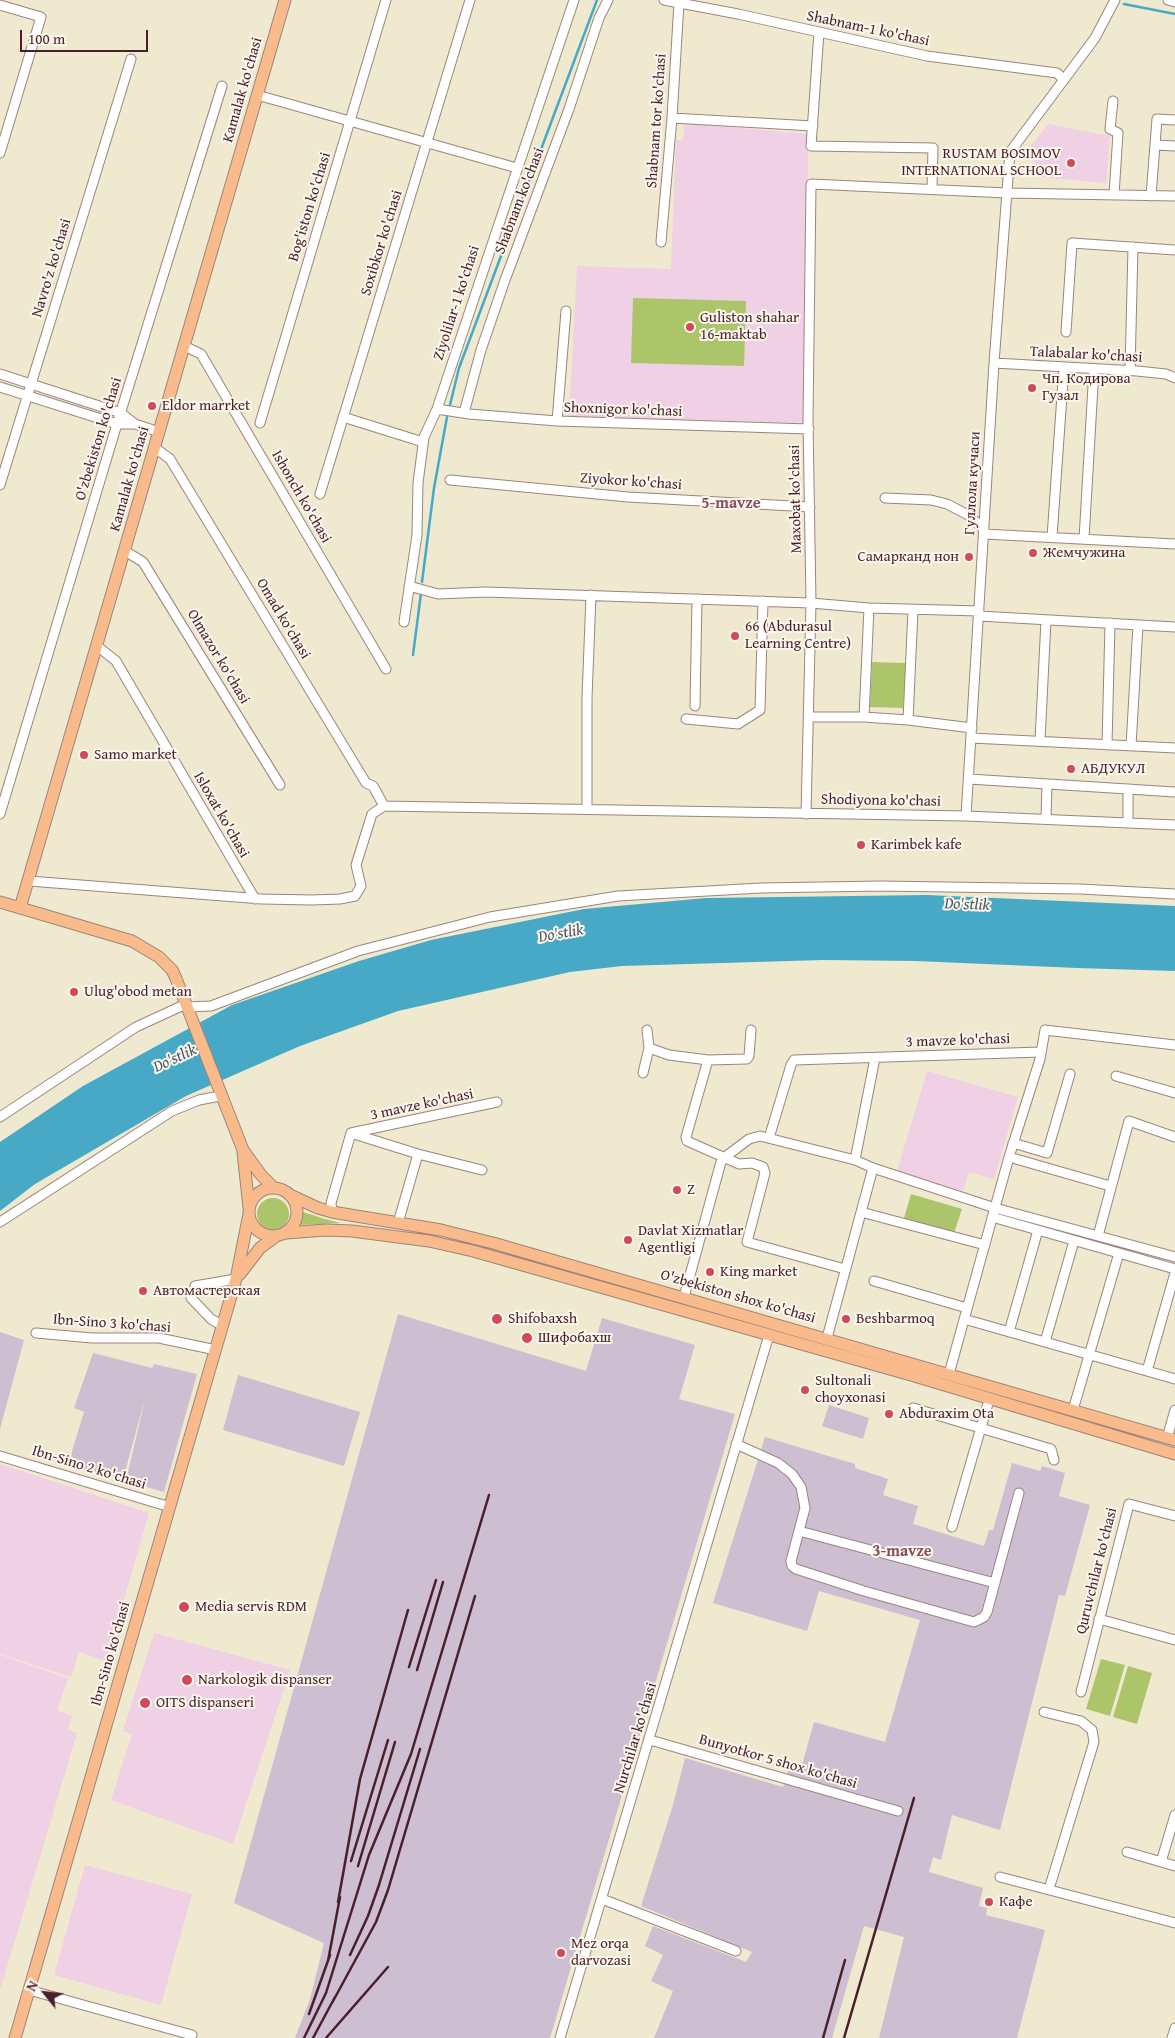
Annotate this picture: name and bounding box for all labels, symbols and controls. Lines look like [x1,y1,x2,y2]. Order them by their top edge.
street label: Shabnam-1 ko'chasi [805,7,931,51]
scale bar [22,20,150,52]
text: 100 m [28,28,65,49]
street label: Kamalak ko'chasi [219,35,267,145]
street label: Shabnam tor ko'chasi [643,53,671,189]
street label: Shabnam ko'chasi [491,145,549,257]
place label: RUSTAM BOSIMOV INTERNATIONAL SCHOOL [901,145,1061,180]
street label: Bog'iston ko'chasi [285,150,335,264]
marker: RUSTAM BOSIMOV INTERNATIONAL SCHOOL [1065,157,1077,169]
street label: Soxibkor ko'chasi [357,188,407,298]
street label: Navro'z ko'chasi [28,216,76,320]
street label: Ziyolilar-1 ko'chasi [430,243,484,363]
place label: Guliston shahar 16-maktab [700,309,799,344]
marker: Guliston shahar 16-maktab [684,321,696,333]
street label: Talabalar ko'chasi [1029,343,1143,367]
place label: Чп. Кодирова Гузал [1042,370,1131,405]
street label: O'zbekiston ko'chasi [72,375,126,503]
marker: Чп. Кодирова Гузал [1026,382,1038,394]
place label: Eldor marrket [162,397,250,415]
street label: Shoxnigor ko'chasi [563,399,683,421]
marker: Eldor marrket [146,400,158,412]
street label: Kamalak ko'chasi [106,424,154,534]
street label: Гуллола кучаси [961,431,985,535]
street label: Maxobat ko'chasi [786,444,806,554]
street label: Ishonch ko'chasi [267,447,335,547]
street label: Ziyokor ko'chasi [579,469,683,495]
district label: 5-mavze [701,494,761,514]
place label: Жемчужина [1043,544,1125,562]
marker: Жемчужина [1027,547,1039,559]
place label: Самарканд нон [858,548,959,566]
marker: Самарканд нон [963,551,975,563]
street label: Omad ko'chasi [252,575,314,663]
street label: Olmazor ko'chasi [183,606,253,708]
place label: 66 (Abdurasul Learning Centre) [745,618,851,653]
marker: 66 (Abdurasul Learning Centre) [729,630,741,642]
place label: Samo market [94,746,177,764]
marker: Samo market [78,749,90,761]
place label: АБДУКУЛ [1081,760,1145,778]
marker: АБДУКУЛ [1065,763,1077,775]
street label: Isloxat ko'chasi [189,769,253,861]
street label: Shodiyona ko'chasi [821,791,941,811]
place label: Karimbek kafe [871,836,962,854]
marker: Karimbek kafe [855,839,867,851]
water label: Do'stlik [944,895,990,915]
water label: Do'stlik [537,921,585,947]
place label: Ulug'obod metan [84,983,192,1001]
marker: Ulug'obod metan [68,986,80,998]
street label: 3 mavze ko'chasi [905,1030,1011,1052]
water label: Do'stlik [150,1041,200,1077]
street label: 3 mavze ko'chasi [369,1085,475,1125]
place label: Z [687,1181,695,1199]
marker: Z [671,1184,683,1196]
place label: Davlat Xizmatlar Agentligi [638,1222,744,1257]
marker: Davlat Xizmatlar Agentligi [622,1234,634,1246]
place label: King market [720,1263,797,1281]
street label: O'zbekiston shox ko'chasi [658,1266,818,1328]
marker: King market [704,1266,716,1278]
place label: Автомастерская [153,1282,260,1300]
marker: Автомастерская [137,1285,149,1297]
place label: Shifobaxsh [508,1310,577,1328]
place label: Beshbarmoq [856,1310,935,1328]
street label: Ibn-Sino 3 ko'chasi [52,1311,172,1337]
marker: Shifobaxsh [490,1312,504,1326]
marker: Beshbarmoq [840,1313,852,1325]
place label: Шифобахш [538,1329,611,1347]
marker: Шифобахш [520,1331,534,1345]
place label: Sultonali choyxonasi [815,1372,886,1407]
marker: Sultonali choyxonasi [799,1384,811,1396]
place label: Abduraxim Ota [899,1405,994,1423]
marker: Abduraxim Ota [883,1408,895,1420]
street label: Ibn-Sino 2 ko'chasi [30,1442,148,1494]
street label: Quruvchilar ko'chasi [1073,1506,1121,1636]
district label: 3-mavze [872,1542,932,1562]
place label: Media servis RDM [195,1598,307,1616]
street label: Ibn-Sino ko'chasi [87,1600,135,1708]
marker: Media servis RDM [177,1600,191,1614]
place label: Narkologik dispanser [198,1671,331,1689]
marker: Narkologik dispanser [180,1673,194,1687]
street label: Nurchilar ko'chasi [611,1681,661,1795]
place label: OITS dispanseri [156,1694,254,1712]
marker: OITS dispanseri [138,1696,152,1710]
street label: Bunyotkor 5 shox ko'chasi [697,1731,859,1793]
place label: Кафе [999,1893,1032,1911]
marker: Кафе [983,1896,995,1908]
place label: Mez orqa darvozasi [571,1935,631,1970]
marker: Mez orqa darvozasi [555,1947,567,1959]
north arrow [20,1968,70,2018]
text: N [21,1977,43,1995]

